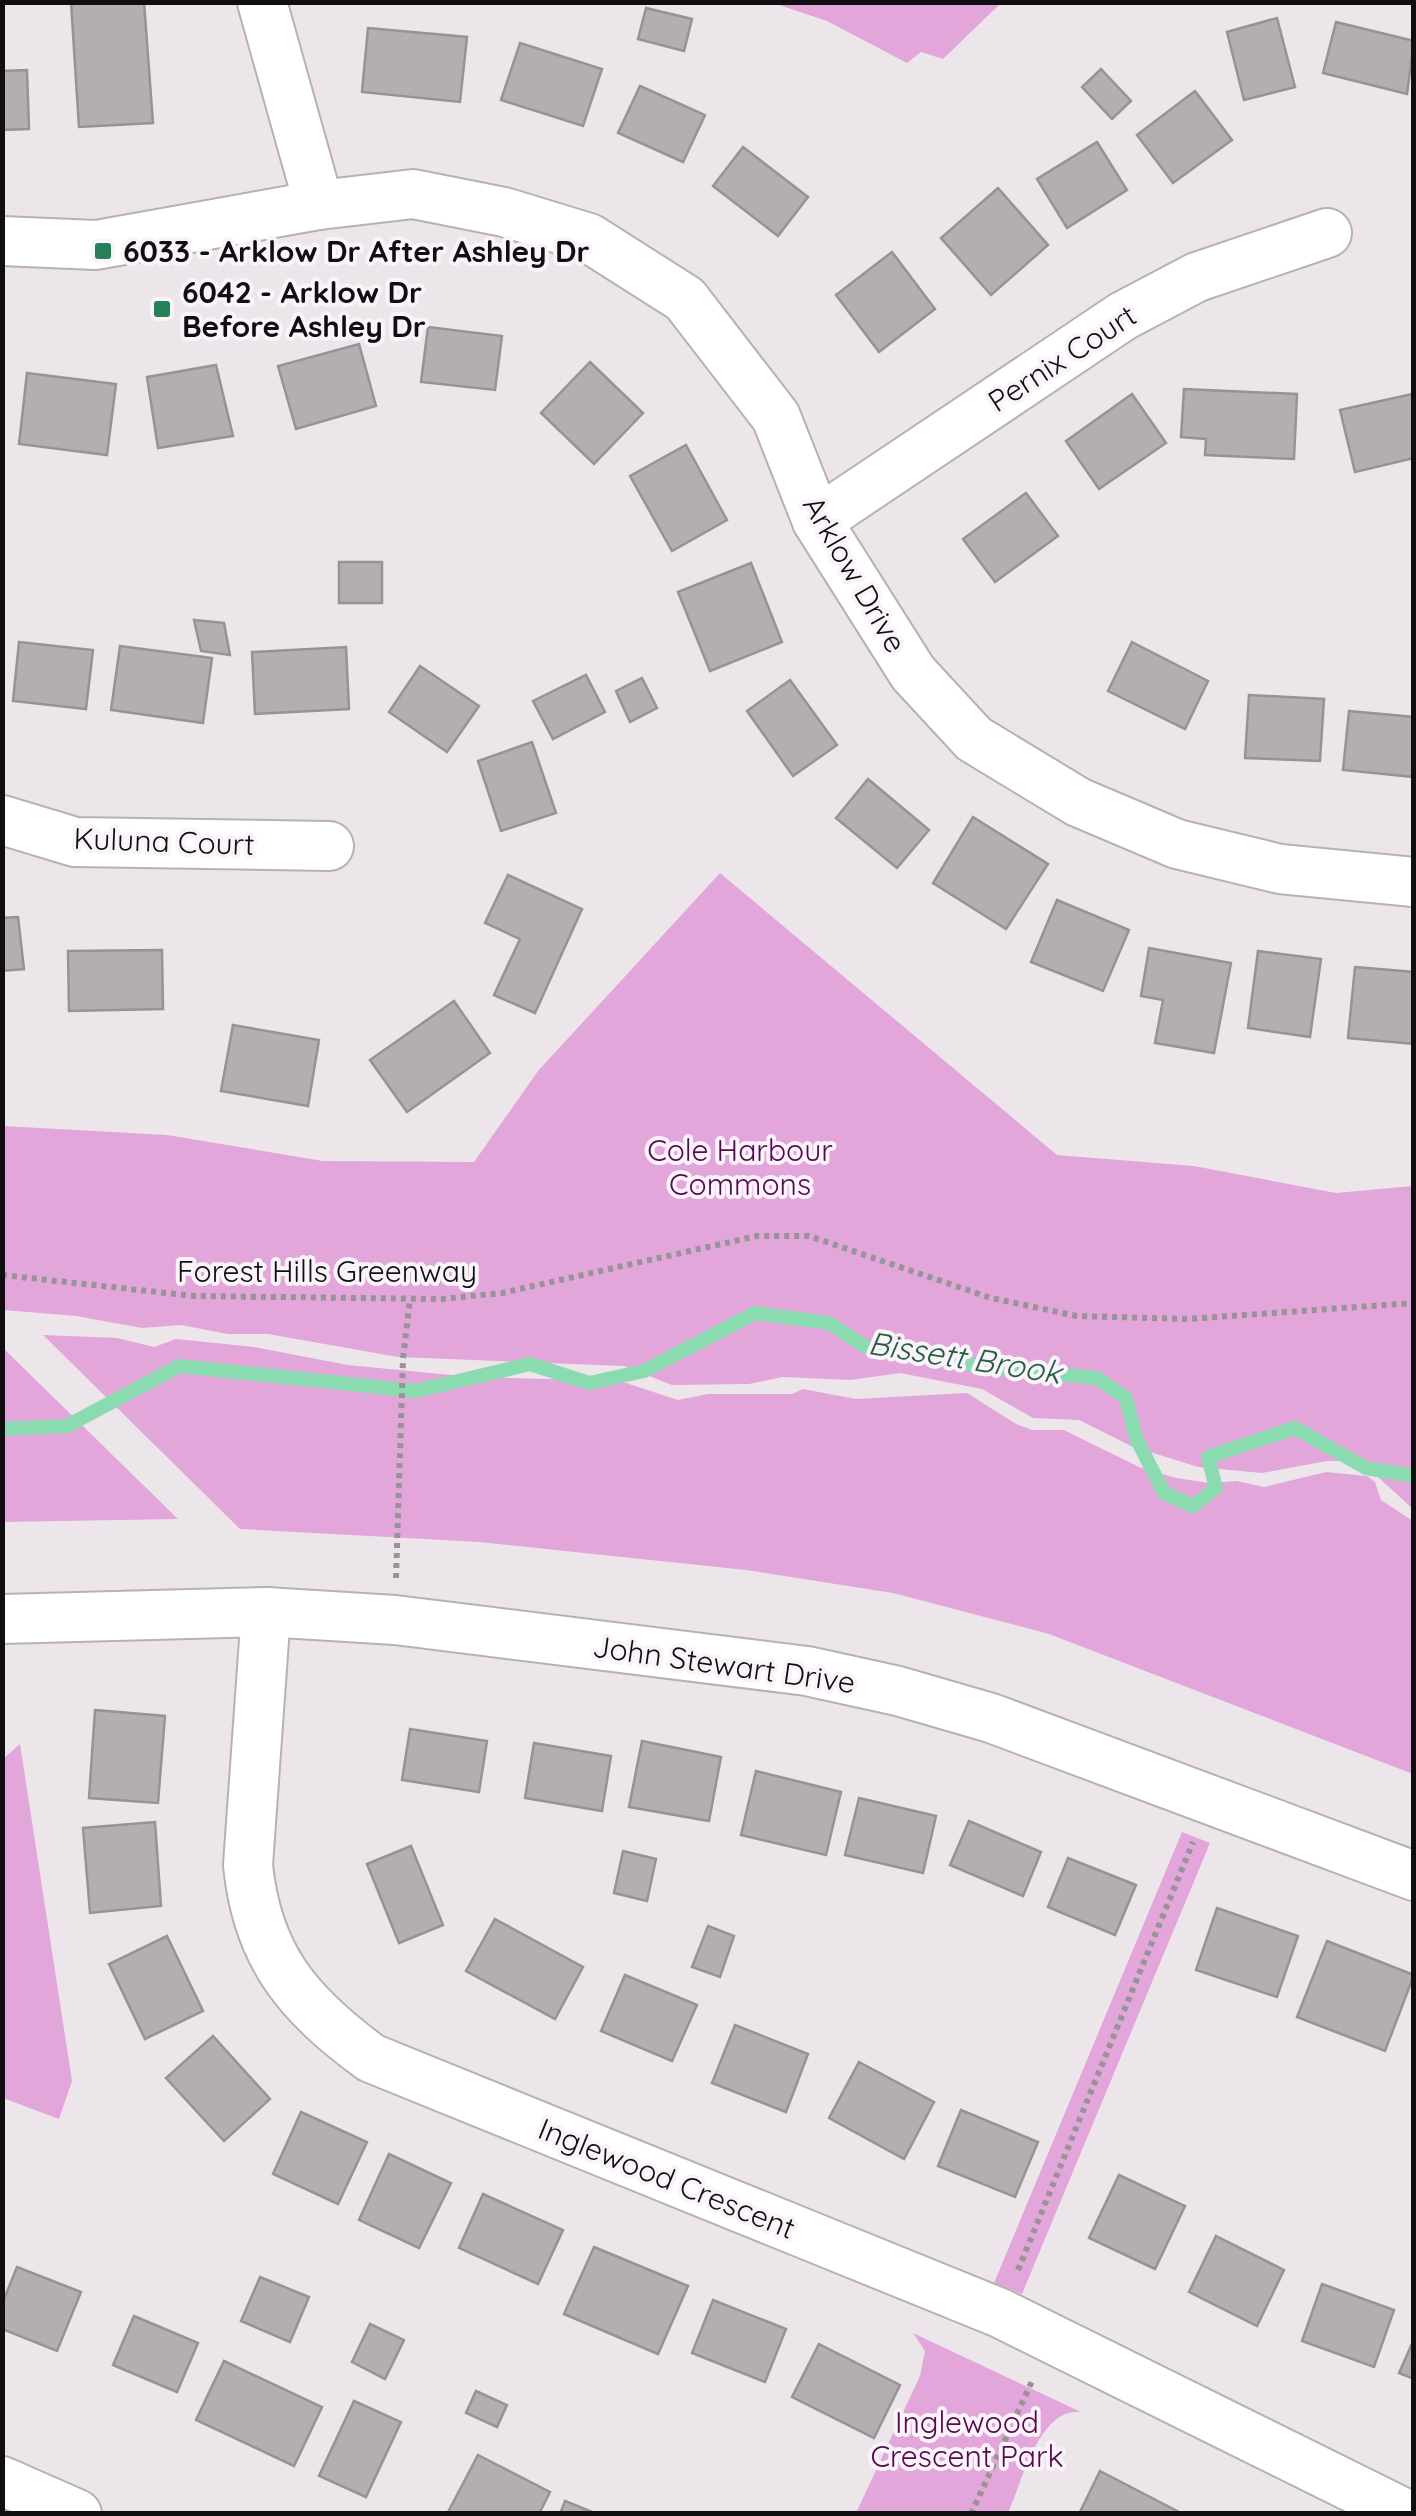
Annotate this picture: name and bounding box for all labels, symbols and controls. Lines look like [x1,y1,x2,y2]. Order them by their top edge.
place label: 6033 - Arklow Dr After Ashley Dr [123,232,590,270]
marker: 6033 - Arklow Dr After Ashley Dr [92,240,114,262]
place label: 6042 - Arklow Dr Before Ashley Dr [182,273,426,345]
street label: Pernix Court [981,296,1143,420]
marker: 6042 - Arklow Dr Before Ashley Dr [151,298,173,320]
street label: Arklow Drive [795,489,915,659]
street label: Kuluna Court [73,819,255,863]
park label: Cole Harbour Commons [647,1131,833,1203]
street label: Forest Hills Greenway [177,1252,477,1290]
water label: Bissett Brook [866,1322,1067,1392]
street label: John Stewart Drive [590,1627,858,1701]
street label: Inglewood Crescent [533,2109,801,2247]
park label: Inglewood Crescent Park [870,2403,1064,2475]

